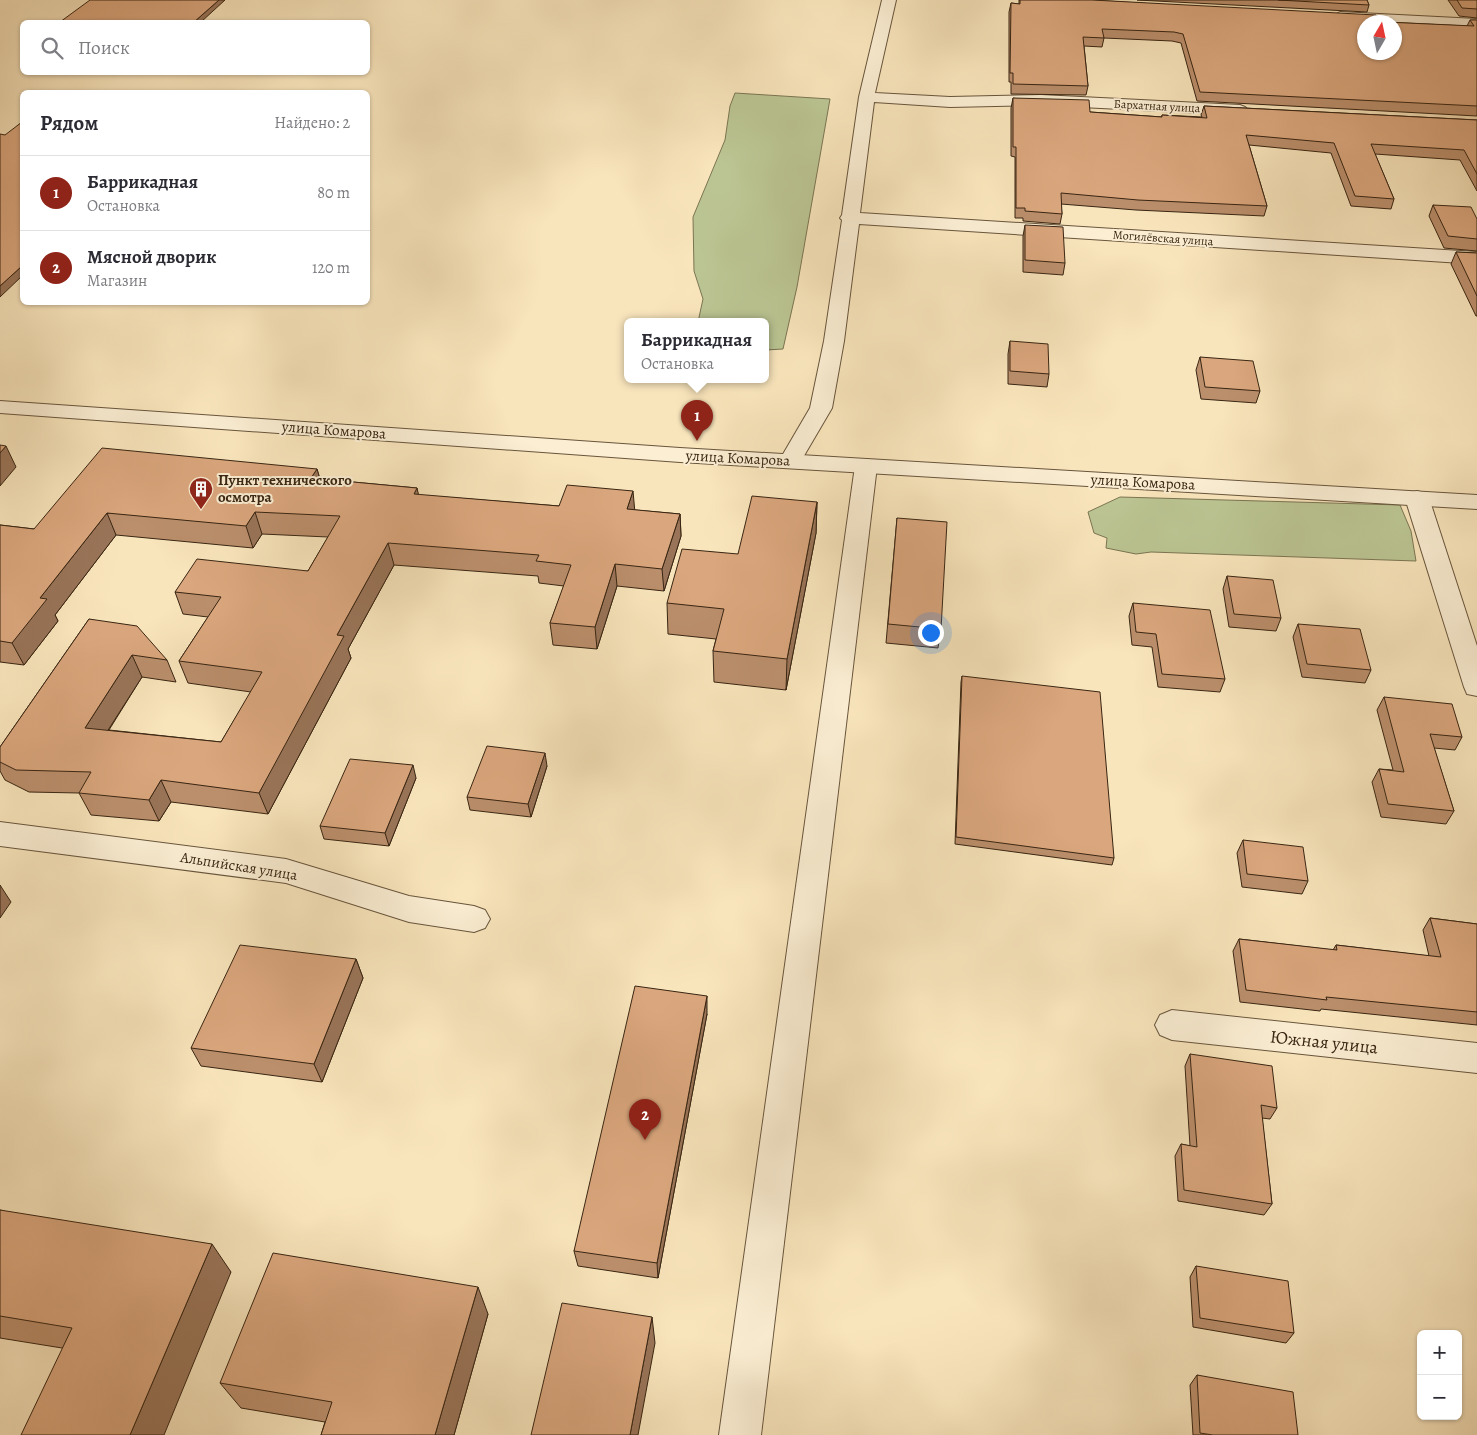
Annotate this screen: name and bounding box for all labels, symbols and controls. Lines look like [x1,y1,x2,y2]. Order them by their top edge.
north arrow [1357,15,1402,60]
search box [20,20,370,75]
icon: search [38,34,66,62]
text: Поиск [78,35,130,61]
street label: Бархатная улица [1113,96,1201,116]
text: Рядом [40,109,98,137]
text: Найдено: 2 [274,112,350,134]
text: Баррикадная [87,169,198,195]
text: 1 [53,182,59,204]
text: 80 m [317,182,350,204]
text: Остановка [87,195,160,217]
street label: Могилёвская улица [1112,227,1214,250]
text: Мясной дворик [87,244,217,270]
text: 2 [52,257,60,279]
text: 120 m [312,257,350,279]
text: Магазин [87,270,147,292]
popup [624,318,769,383]
text: Баррикадная [641,327,752,353]
text: Остановка [641,353,714,375]
pin: 1 [681,400,713,441]
street label: улица Комарова [280,416,387,444]
street label: улица Комарова [684,445,791,471]
street label: улица Комарова [1089,469,1196,495]
place label: Пункт технического осмотра [218,470,352,507]
building icon: Пункт технического осмотра [188,476,214,510]
your location [918,620,944,646]
street label: Альпийская улица [178,847,299,885]
street label: Южная улица [1269,1024,1380,1060]
pin: 2 [629,1099,661,1140]
map controls [1417,1330,1462,1420]
button: + [1417,1330,1462,1375]
button: − [1417,1375,1462,1420]

